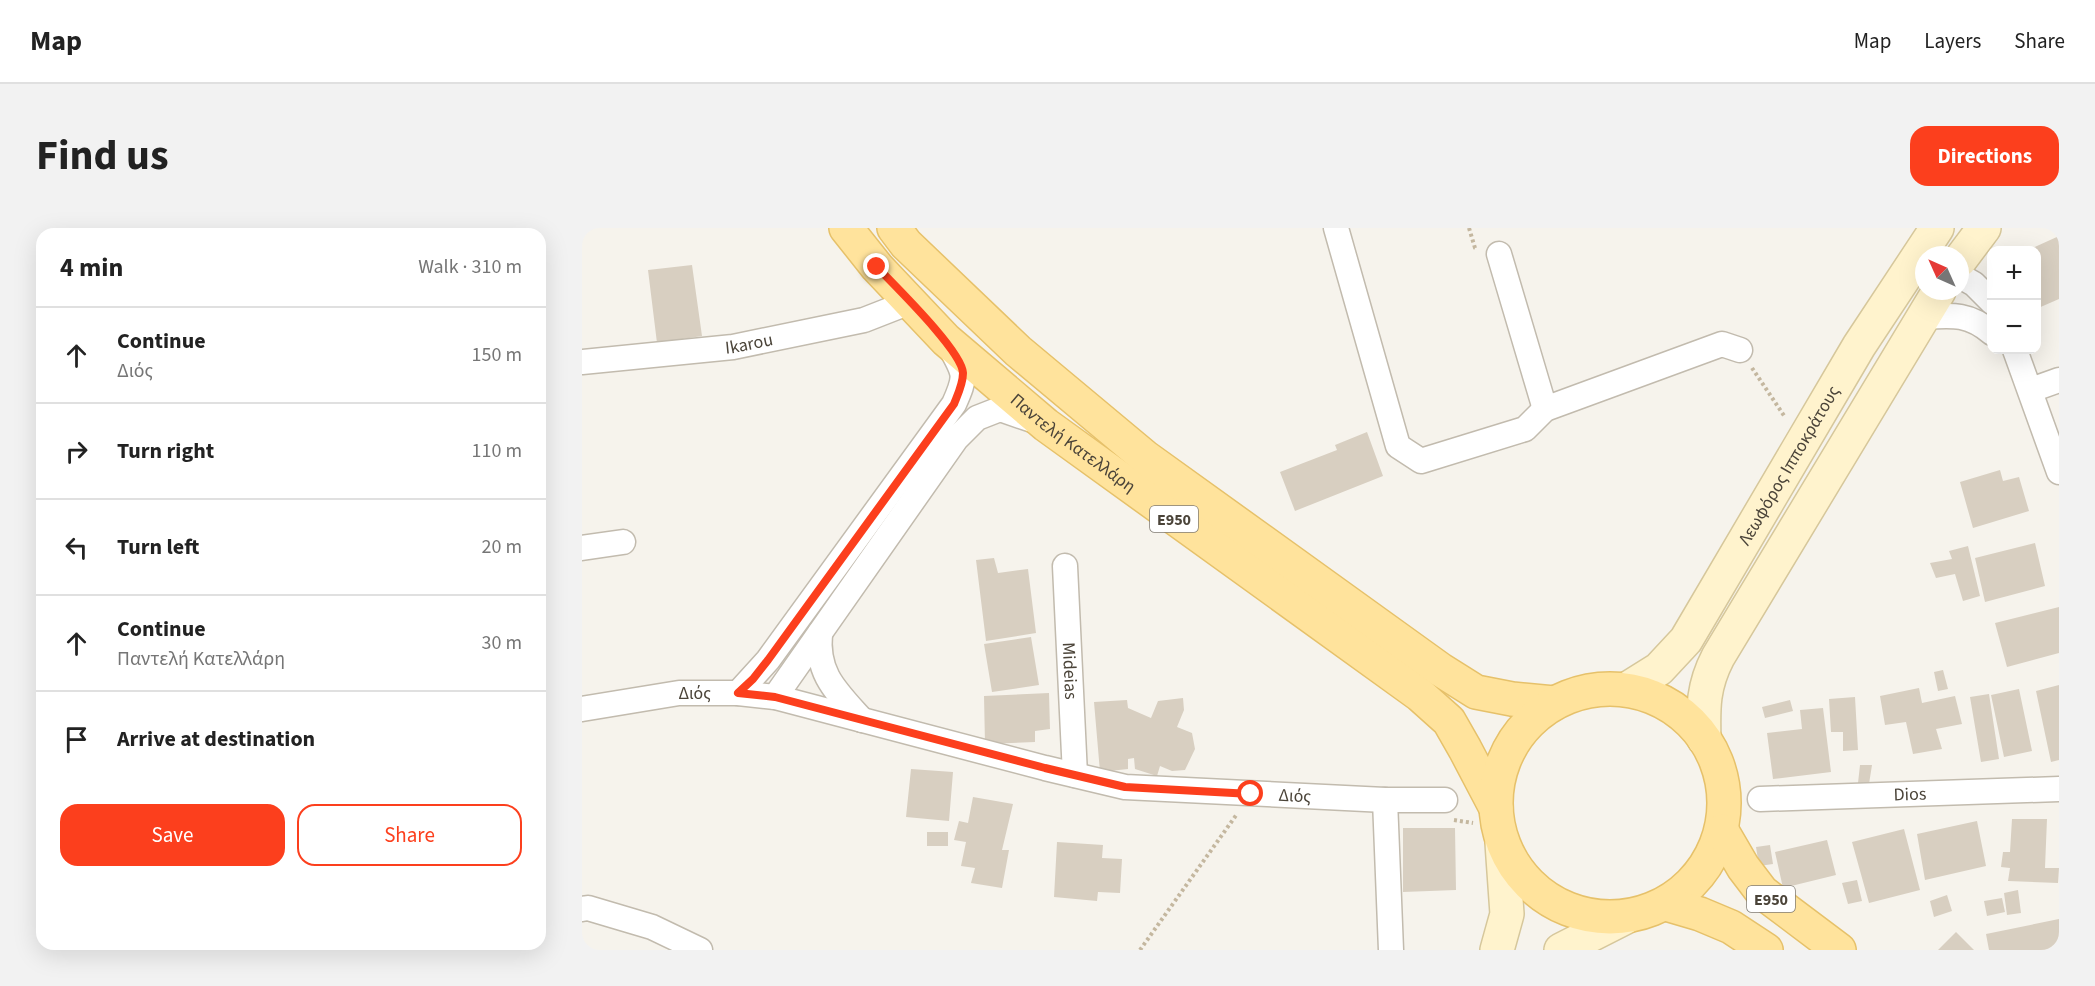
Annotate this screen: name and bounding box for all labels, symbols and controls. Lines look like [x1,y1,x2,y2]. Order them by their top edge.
text: Map [30,21,82,61]
text: Map [1854,26,1891,56]
text: Layers [1924,26,1981,56]
text: Share [2014,26,2065,56]
text: Find us [36,126,169,186]
button: Directions [1910,126,2059,186]
north arrow [1915,246,1969,300]
map controls [1987,246,2041,354]
button: + [1987,246,2041,300]
text: 4 min [60,249,123,286]
text: Walk · 310 m [418,253,522,281]
route end [863,253,889,279]
button: − [1987,300,2041,354]
text: Continue [117,325,206,357]
street label: Ikarou [724,327,775,361]
icon: ahead [60,339,93,372]
text: 150 m [472,341,522,369]
text: Διός [117,357,153,385]
street label: Λεωφόρος Ιπποκράτους [1732,381,1846,550]
street label: Παντελή Κατελλάρη [1005,388,1141,499]
icon: right [60,435,93,468]
text: Turn right [117,435,214,467]
text: 110 m [472,437,522,465]
road number: E950 [1150,506,1198,532]
icon: left [60,531,93,564]
text: Turn left [117,531,199,563]
text: 20 m [482,533,522,561]
text: Continue [117,613,206,645]
icon: ahead [60,627,93,660]
text: 30 m [482,629,522,657]
street label: Mideias [1056,642,1083,700]
text: Παντελή Κατελλάρη [117,645,285,673]
street label: Διός [678,681,711,706]
icon: arrive [60,723,93,756]
text: Arrive at destination [117,723,315,755]
route start [1237,780,1263,806]
street label: Dios [1893,781,1927,808]
street label: Διός [1278,783,1312,809]
button: Save [60,804,285,866]
button: Share [297,804,522,866]
road number: E950 [1747,886,1795,912]

